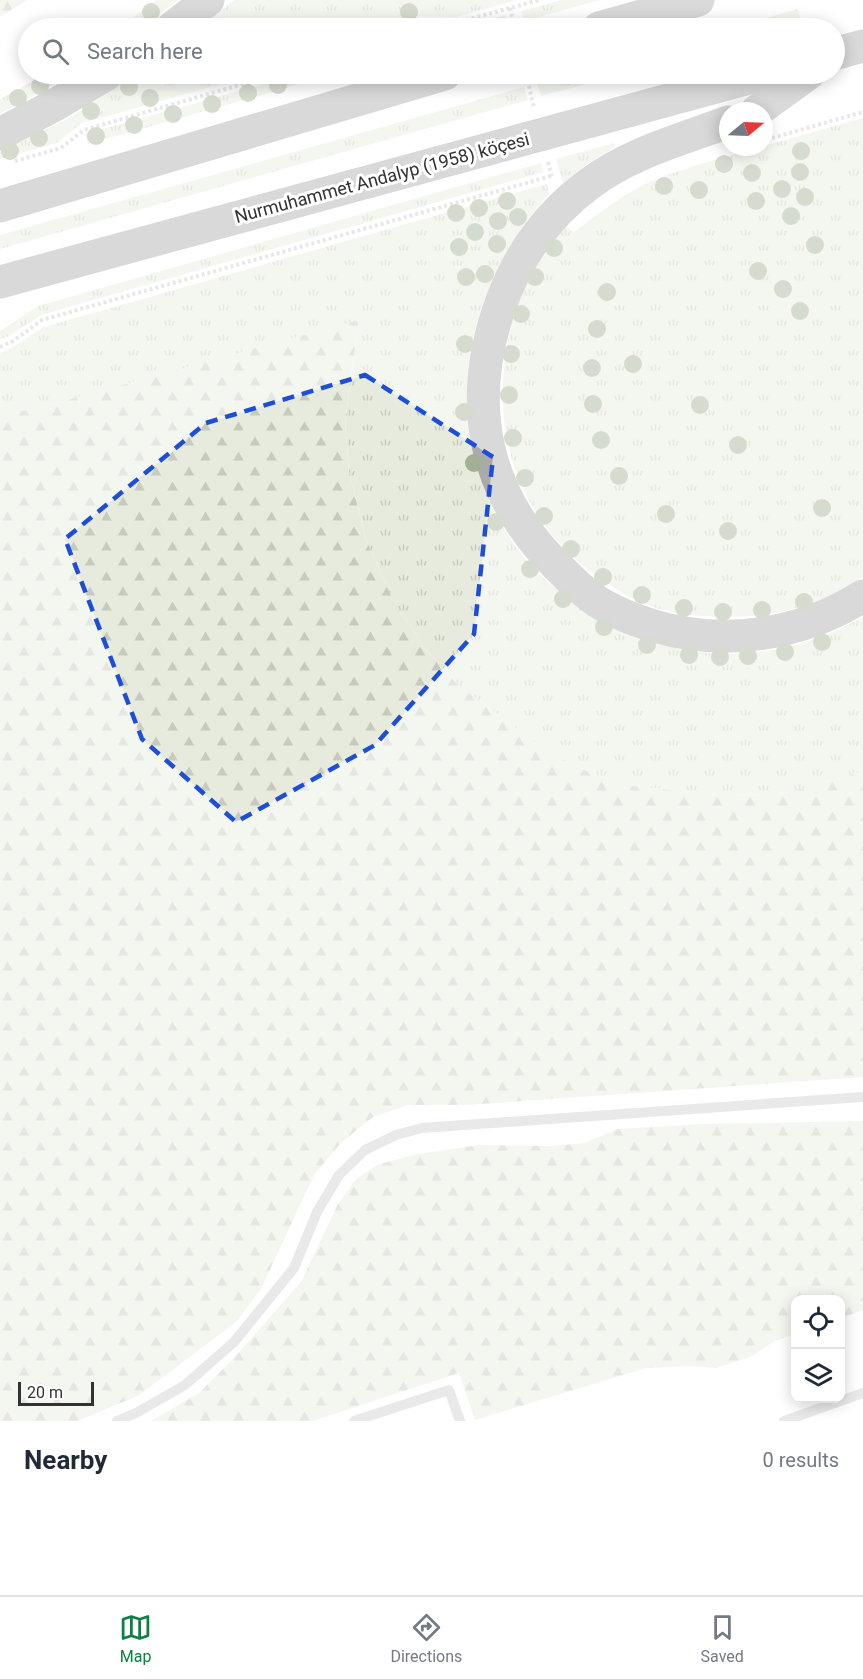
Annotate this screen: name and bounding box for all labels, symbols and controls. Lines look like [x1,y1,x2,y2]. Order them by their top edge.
search box [18,18,845,84]
icon: search [39,35,72,68]
text: Search here [87,39,203,64]
north arrow [719,102,773,156]
street label: Nurmuhammet Andalyp (1958) köçesi [232,128,532,228]
map controls [791,1295,845,1403]
button: locate [791,1295,845,1349]
button: layers [791,1349,845,1403]
scale bar [18,1379,94,1406]
text: 20 m [27,1383,63,1402]
text: Nearby [24,1445,107,1475]
text: 0 results [763,1448,839,1472]
tab: Map [119,1611,152,1666]
tab: Directions [390,1611,462,1666]
tab: Saved [701,1611,744,1666]

